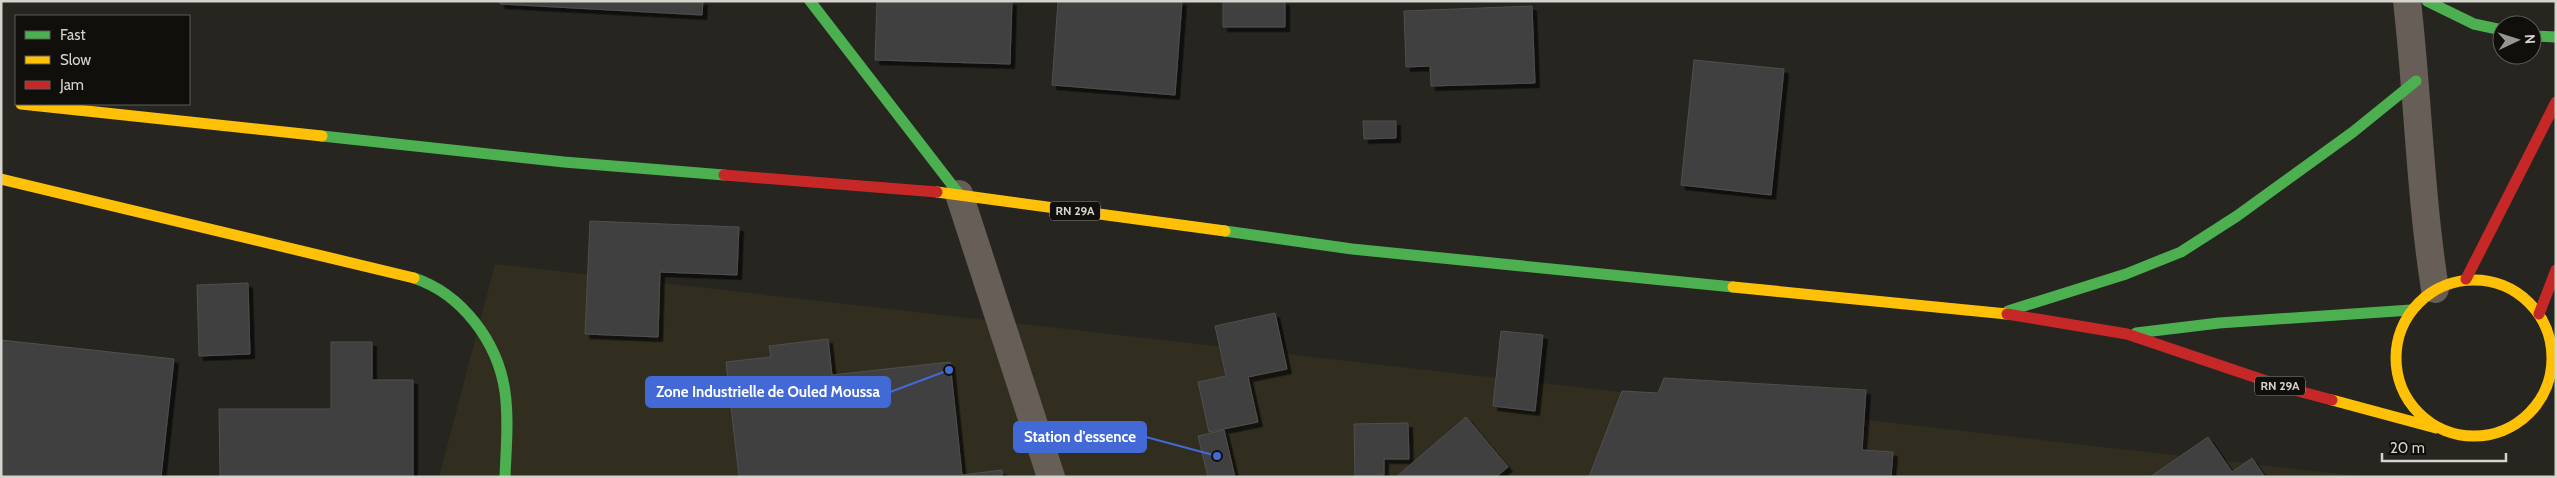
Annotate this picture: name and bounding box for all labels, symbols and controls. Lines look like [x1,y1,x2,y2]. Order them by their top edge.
legend [15,15,190,105]
north arrow [2492,15,2542,65]
text: Fast [60,26,85,44]
text: N [2521,34,2539,45]
text: Slow [60,51,91,69]
text: Jam [59,76,84,94]
road number: RN 29A [1050,202,1100,220]
road number: RN 29A [2255,376,2305,396]
callout: Zone Industrielle de Ouled Moussa [646,377,890,407]
text: Zone Industrielle de Ouled Moussa [656,383,880,401]
callout: Station d'essence [1014,422,1146,452]
text: Station d'essence [1024,428,1136,446]
scale bar [2382,430,2506,462]
text: 20 m [2390,439,2425,457]

